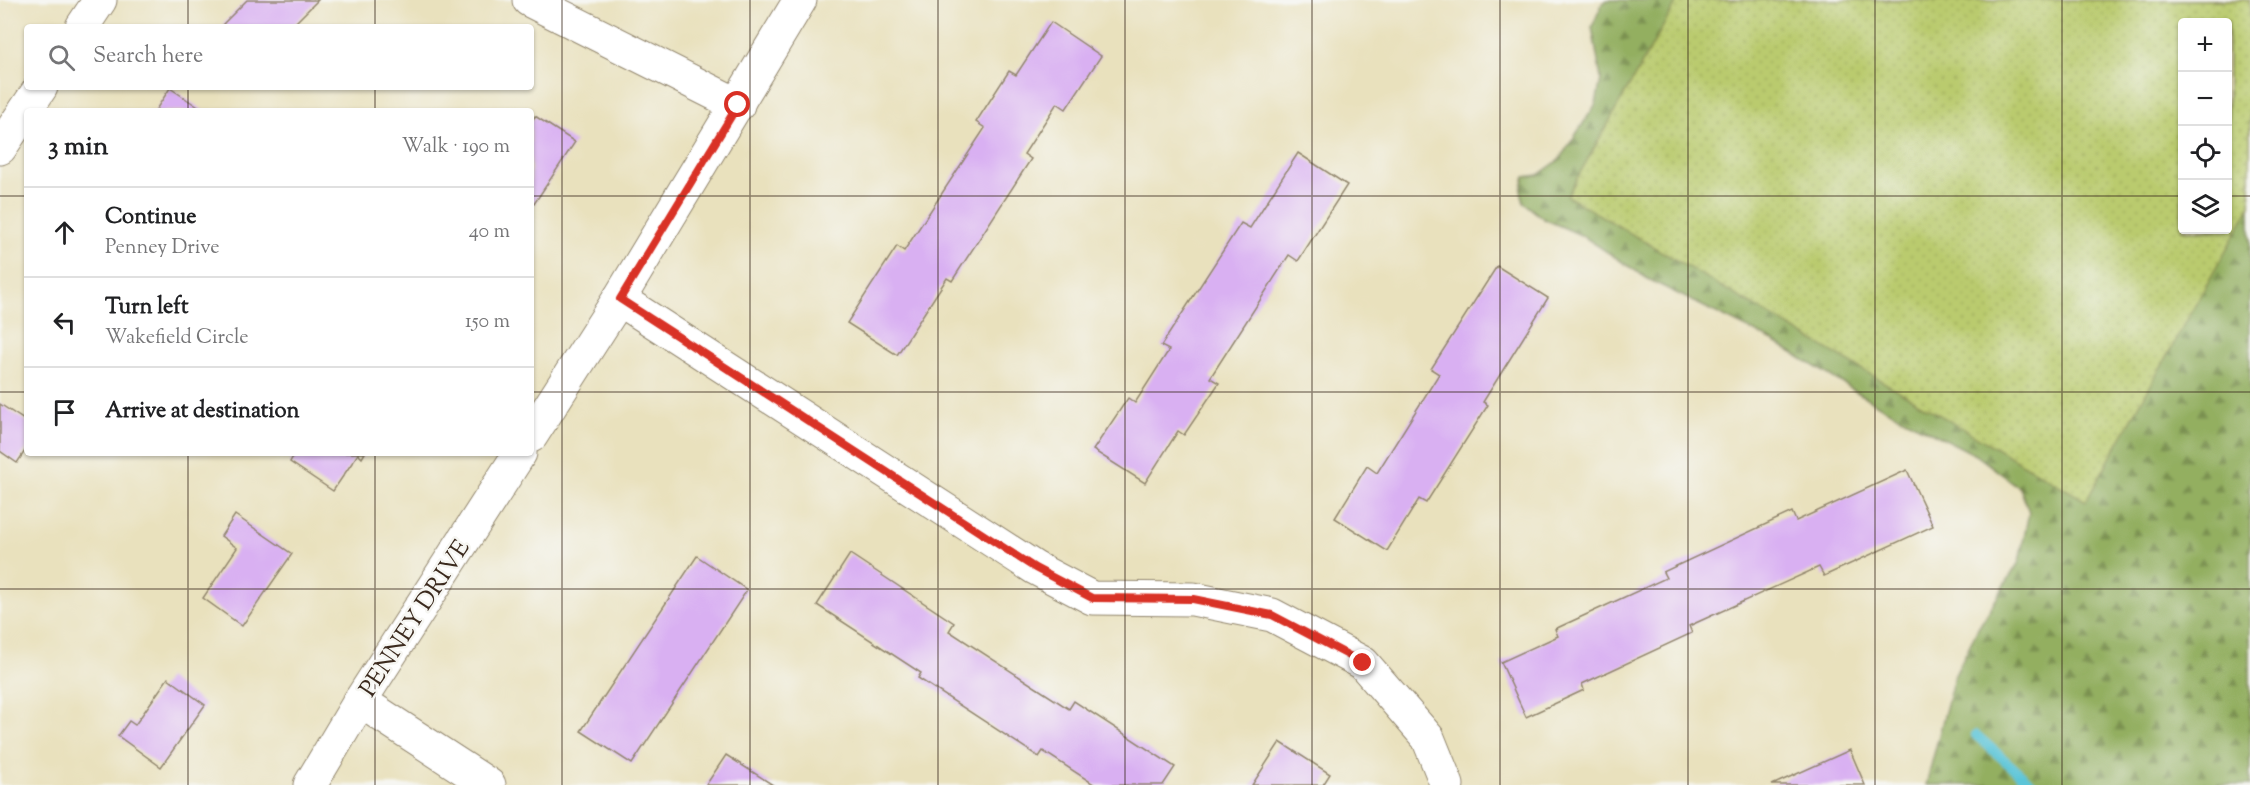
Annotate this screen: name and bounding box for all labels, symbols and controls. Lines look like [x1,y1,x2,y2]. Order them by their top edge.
map controls [2178,18,2232,234]
button: + [2178,18,2232,72]
search box [24,24,534,90]
icon: search [45,41,78,74]
text: Search here [93,41,203,73]
button: − [2178,72,2232,126]
route start [724,91,750,117]
button: locate [2178,126,2232,180]
text: 3 min [48,129,108,166]
text: Walk · 190 m [402,133,510,162]
button: layers [2178,180,2232,234]
text: Continue [105,202,196,234]
icon: ahead [48,216,81,249]
text: 40 m [469,218,510,247]
text: Penney Drive [105,234,220,263]
text: Turn left [105,292,188,324]
icon: left [48,306,81,339]
text: 150 m [465,308,510,337]
text: Wakefield Circle [105,324,249,353]
icon: arrive [48,396,81,429]
text: Arrive at destination [105,396,300,428]
street label: PENNEY DRIVE [352,534,479,704]
route end [1349,649,1375,675]

